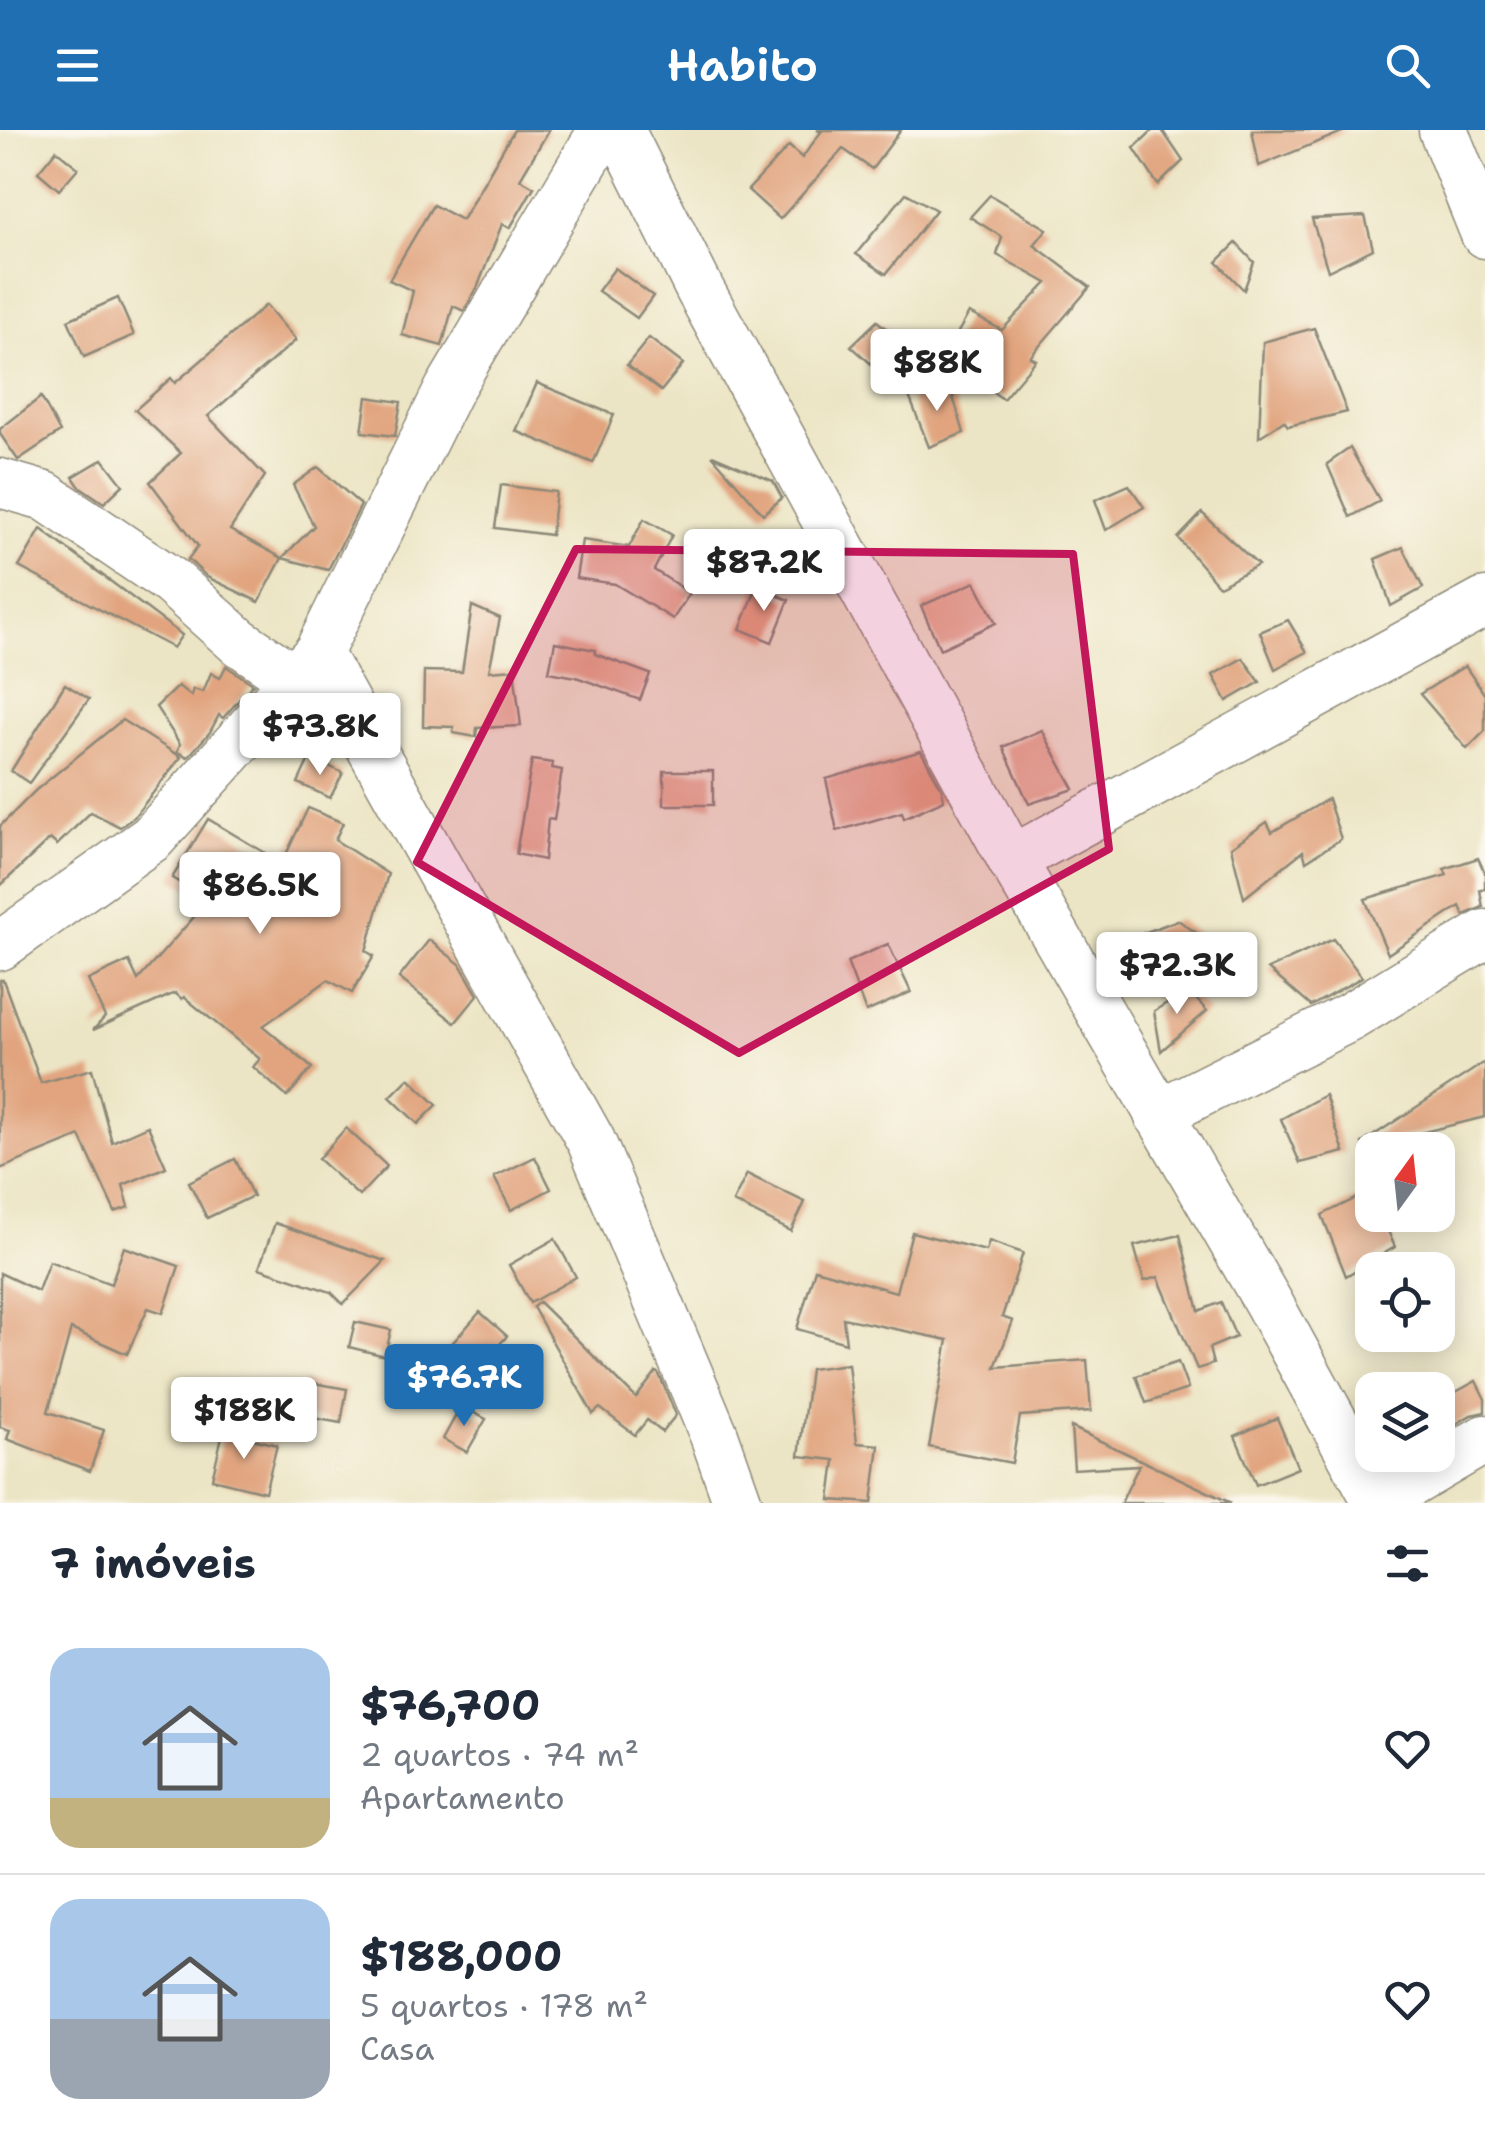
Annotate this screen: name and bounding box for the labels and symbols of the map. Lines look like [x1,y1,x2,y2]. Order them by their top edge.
pin: $88K [878,329,996,414]
pin: $87.2K [683,529,845,614]
pin: $73.8K [239,693,401,778]
pin: $86.5K [179,852,341,937]
pin: $72.3K [1096,932,1258,1017]
north arrow [1355,1132,1455,1232]
pin: $76.7K [383,1344,545,1429]
pin: $188K [174,1377,314,1462]

